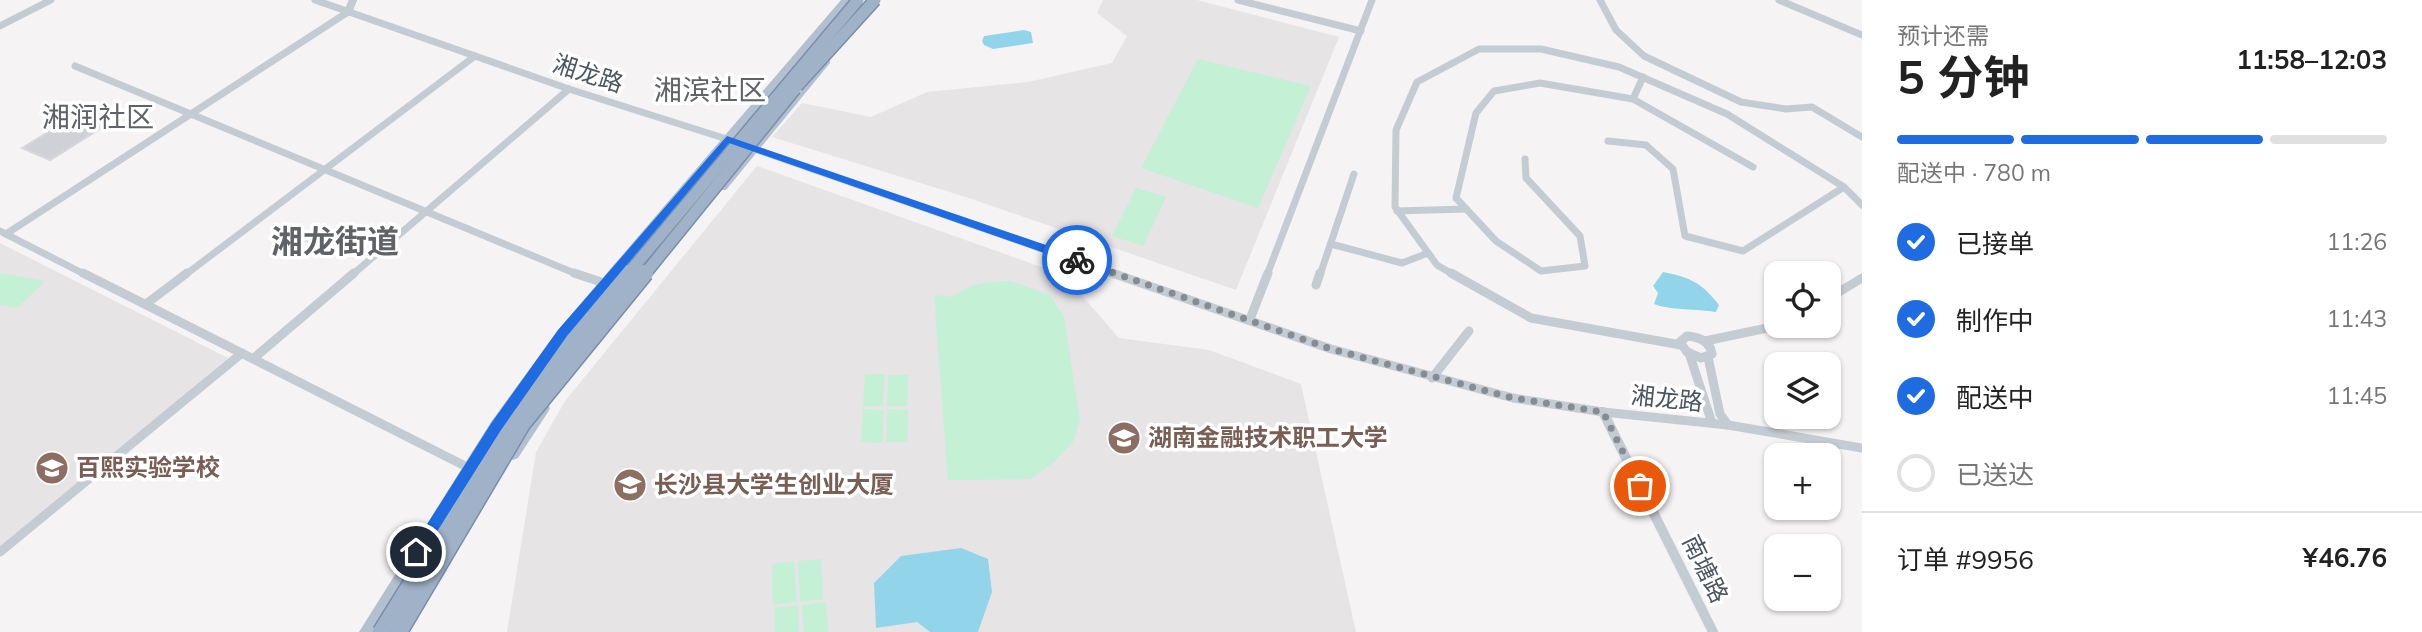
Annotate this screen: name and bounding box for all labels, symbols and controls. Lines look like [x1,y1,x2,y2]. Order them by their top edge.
text: 预计还需 [1897,21,1989,50]
text: 11:58–12:03 [2236,43,2387,76]
street label: 湘龙路 [549,48,627,98]
text: 5 分钟 [1897,48,2029,106]
district label: 湘滨社区 [654,72,766,107]
district label: 湘润社区 [42,99,154,134]
text: 配送中 · 780 m [1897,158,2051,187]
district label: 湘龙街道 [271,221,399,261]
icon: check [1897,223,1935,261]
courier [1042,225,1112,295]
text: 已接单 [1956,227,2034,260]
text: 11:26 [2327,227,2387,256]
icon: bike [1058,241,1096,279]
map controls [1764,261,1841,611]
button: locate [1764,261,1841,338]
icon: check [1897,300,1935,338]
text: 制作中 [1956,304,2034,337]
text: 11:43 [2327,304,2387,333]
button: layers [1764,352,1841,429]
icon: check [1897,377,1935,415]
street label: 湘龙路 [1630,379,1704,417]
text: 配送中 [1956,381,2034,414]
text: 11:45 [2327,381,2387,410]
school or university icon: 湖南金融技术职工大学 [1105,419,1143,457]
place label: 湖南金融技术职工大学 [1148,422,1388,452]
button: + [1764,443,1841,520]
school or university icon: 百熙实验学校 [33,449,71,487]
place label: 百熙实验学校 [76,452,220,482]
pin [1610,456,1670,516]
text: 已送达 [1956,458,2034,491]
school or university icon: 长沙县大学生创业大厦 [611,466,649,504]
icon: bag [1621,467,1659,505]
place label: 长沙县大学生创业大厦 [654,469,894,499]
pin [386,522,446,582]
street label: 南塘路 [1677,530,1735,607]
icon: home [397,533,435,571]
button: − [1764,534,1841,611]
text: ¥46.76 [2303,541,2387,574]
text: 订单 #9956 [1897,543,2034,576]

